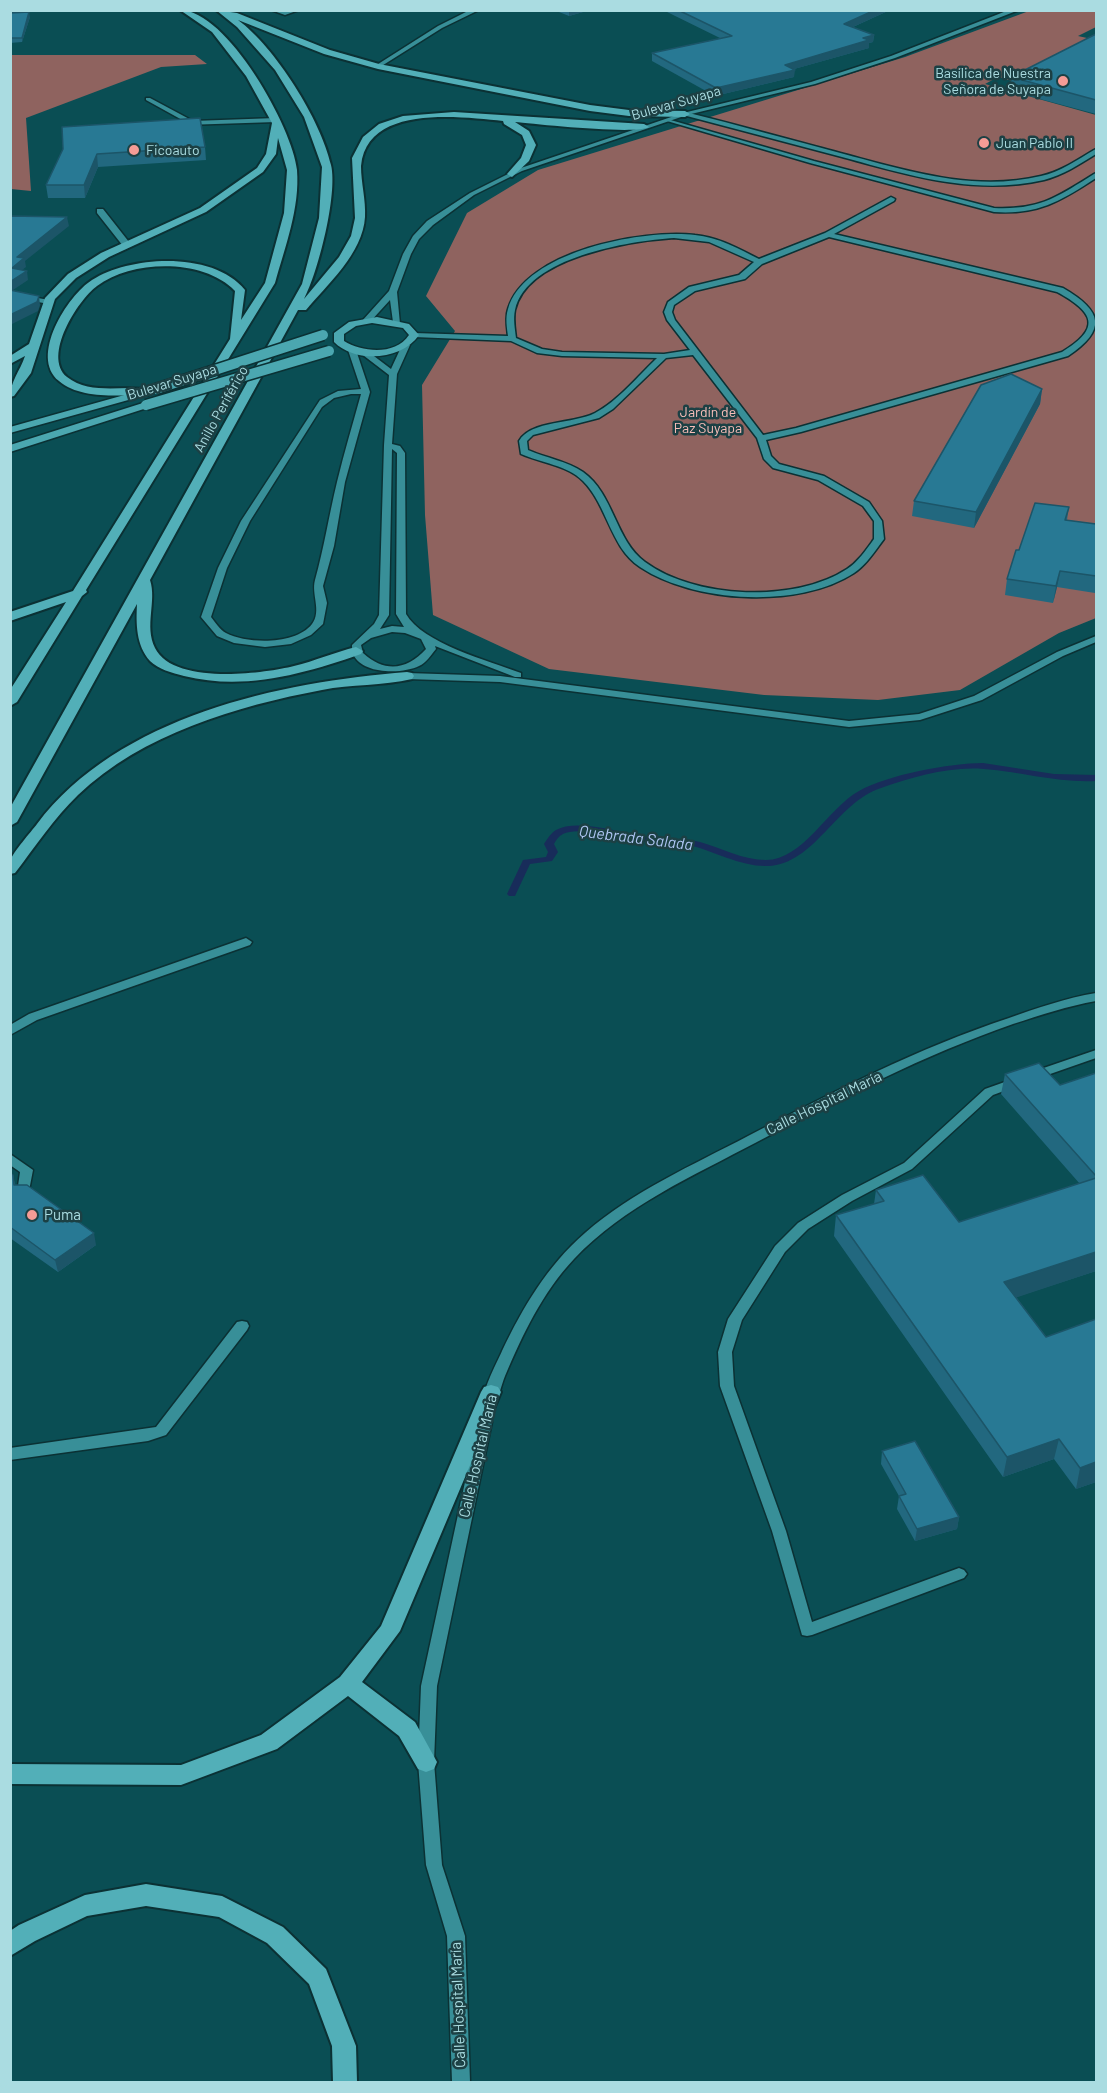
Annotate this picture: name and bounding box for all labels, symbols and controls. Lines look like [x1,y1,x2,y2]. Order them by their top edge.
place label: Basílica de Nuestra Señora de Suyapa [935,65,1051,98]
marker: Basílica de Nuestra Señora de Suyapa [1056,74,1070,88]
street label: Bulevar Suyapa [629,82,723,124]
place label: Juan Pablo II [996,135,1073,151]
marker: Juan Pablo II [977,136,991,150]
place label: Ficoauto [146,142,200,158]
marker: Ficoauto [127,143,141,157]
street label: Bulevar Suyapa [125,360,219,404]
street label: Anillo Periférico [190,363,252,455]
park label: Jardín de Paz Suyapa [674,404,742,436]
water label: Quebrada Salada [578,821,694,855]
street label: Calle Hospital María [763,1067,885,1139]
place label: Puma [44,1206,81,1224]
marker: Puma [25,1208,39,1222]
street label: Calle Hospital María [455,1393,501,1519]
street label: Calle Hospital María [447,1942,469,2068]

